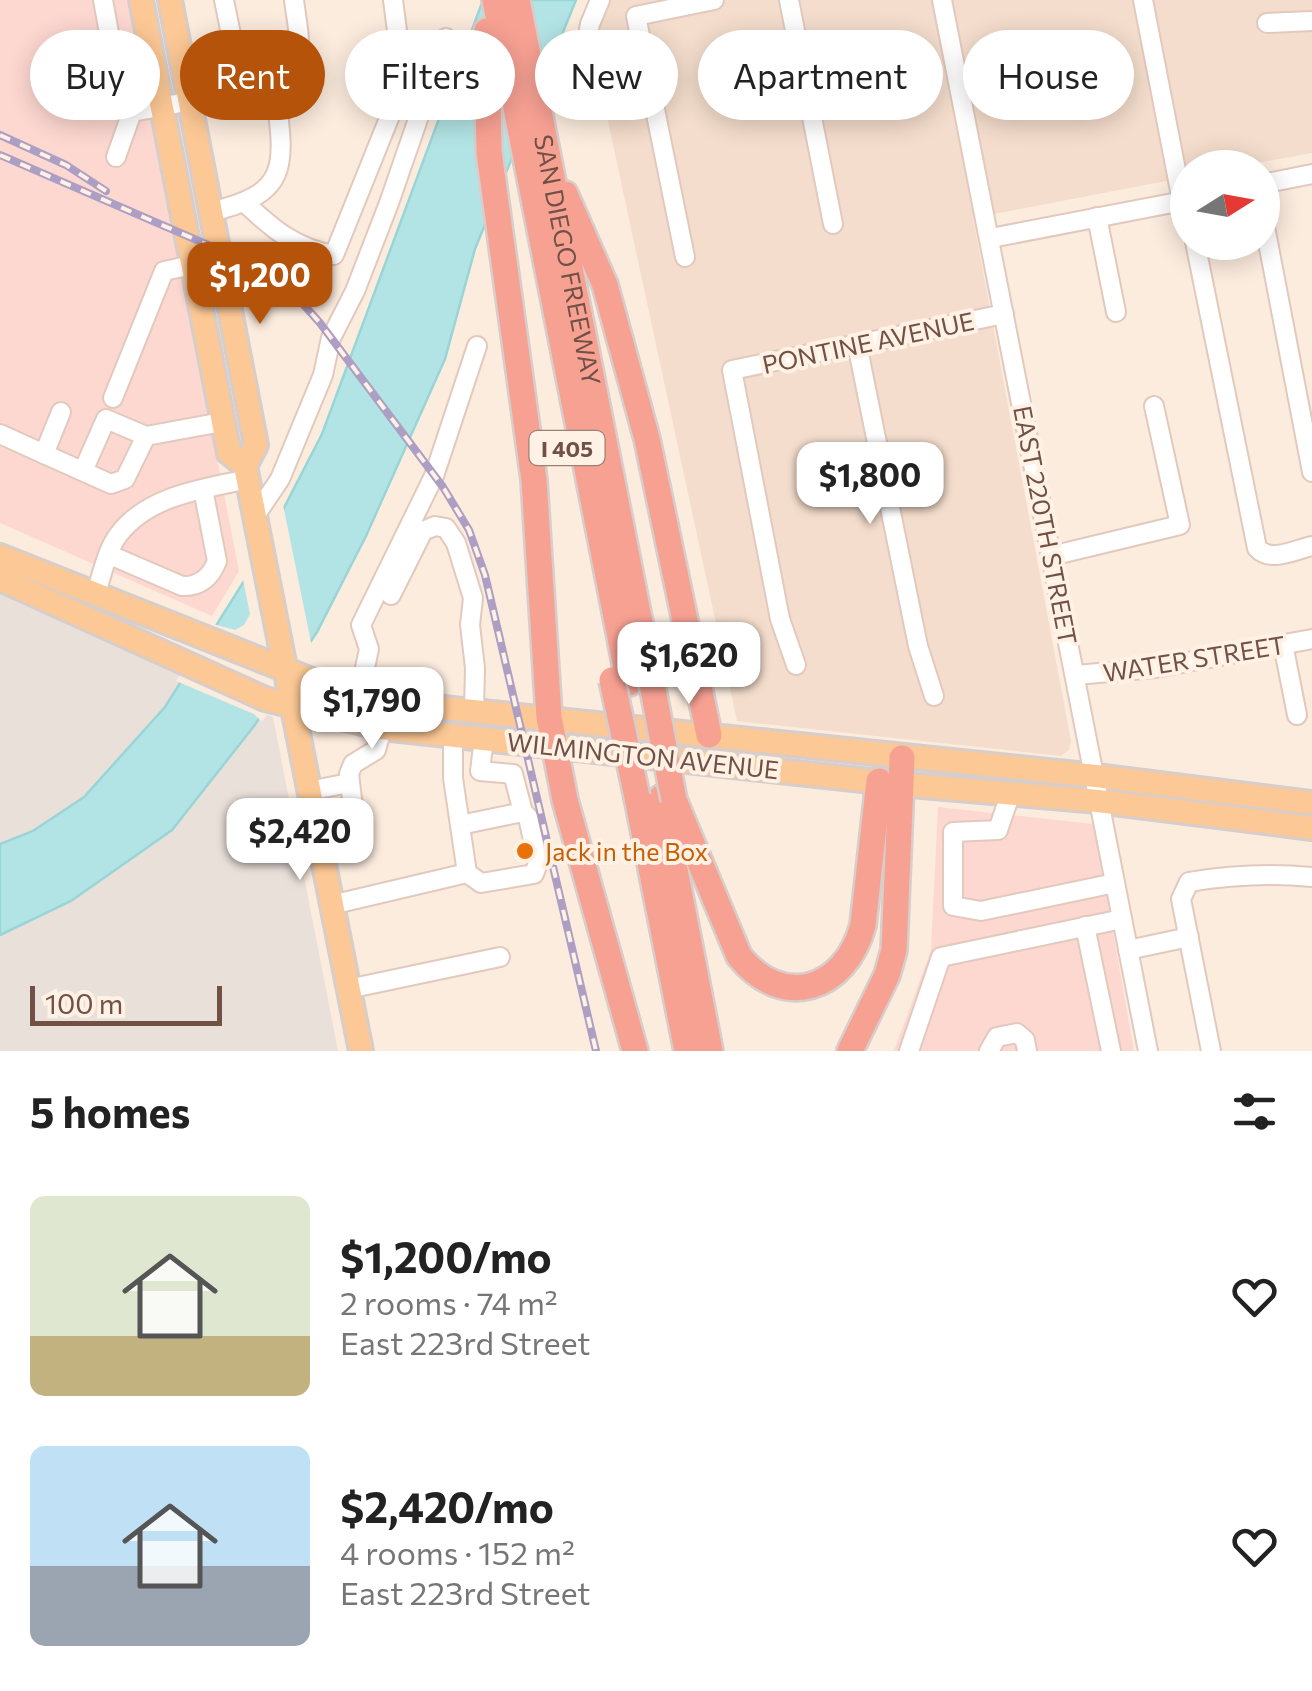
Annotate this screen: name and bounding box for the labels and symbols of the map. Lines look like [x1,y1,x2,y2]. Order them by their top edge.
street label: SAN DIEGO FREEWAY [529,132,608,388]
north arrow [1170,150,1280,260]
pin: $1,200 [179,242,341,327]
street label: PONTINE AVENUE [759,305,977,379]
street label: EAST 220TH STREET [1008,403,1084,647]
road number: I 405 [530,431,604,465]
pin: $1,800 [789,442,951,527]
pin: $1,620 [608,622,770,707]
street label: WATER STREET [1101,629,1287,687]
pin: $1,790 [291,667,453,752]
street label: WILMINGTON AVENUE [506,726,780,784]
pin: $2,420 [219,798,381,883]
place label: Jack in the Box [545,836,708,866]
marker: Jack in the Box [514,840,536,862]
scale bar [30,981,222,1026]

